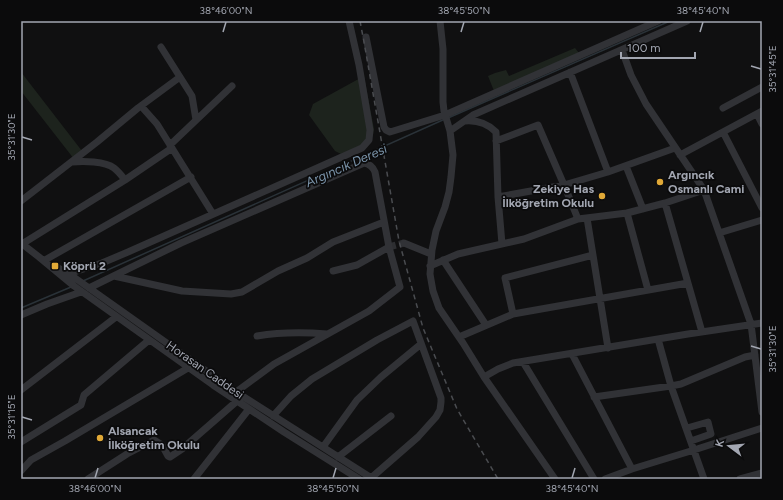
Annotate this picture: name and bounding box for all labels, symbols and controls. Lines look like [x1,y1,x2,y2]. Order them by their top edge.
text: 38°46'00"N [200,4,252,17]
text: 38°45'50"N [438,4,490,17]
text: 38°45'40"N [677,4,729,17]
scale bar [621,34,695,60]
text: 100 m [627,41,661,55]
text: 35°31'45"E [766,45,779,93]
text: 35°31'30"E [5,113,18,161]
water label: Argıncık Deresi [302,140,390,191]
place label: Argıncık Osmanlı Cami [668,168,744,196]
marker: Argıncık Osmanlı Cami [655,177,665,187]
place label: Zekiye Has İlköğretim Okulu [502,182,594,210]
marker: Zekiye Has İlköğretim Okulu [597,191,607,201]
place label: Köprü 2 [63,259,106,273]
marker: Köprü 2 [50,261,60,271]
text: 35°31'30"E [766,325,779,373]
street label: Horasan Caddesi [164,338,246,402]
text: 35°31'15"E [5,394,18,440]
place label: Alsancak İlköğretim Okulu [108,424,200,452]
north arrow [709,426,749,466]
marker: Alsancak İlköğretim Okulu [95,433,105,443]
text: K [713,437,727,449]
text: 38°46'00"N [69,482,121,495]
text: 38°45'50"N [307,482,359,495]
text: 38°45'40"N [546,482,598,495]

